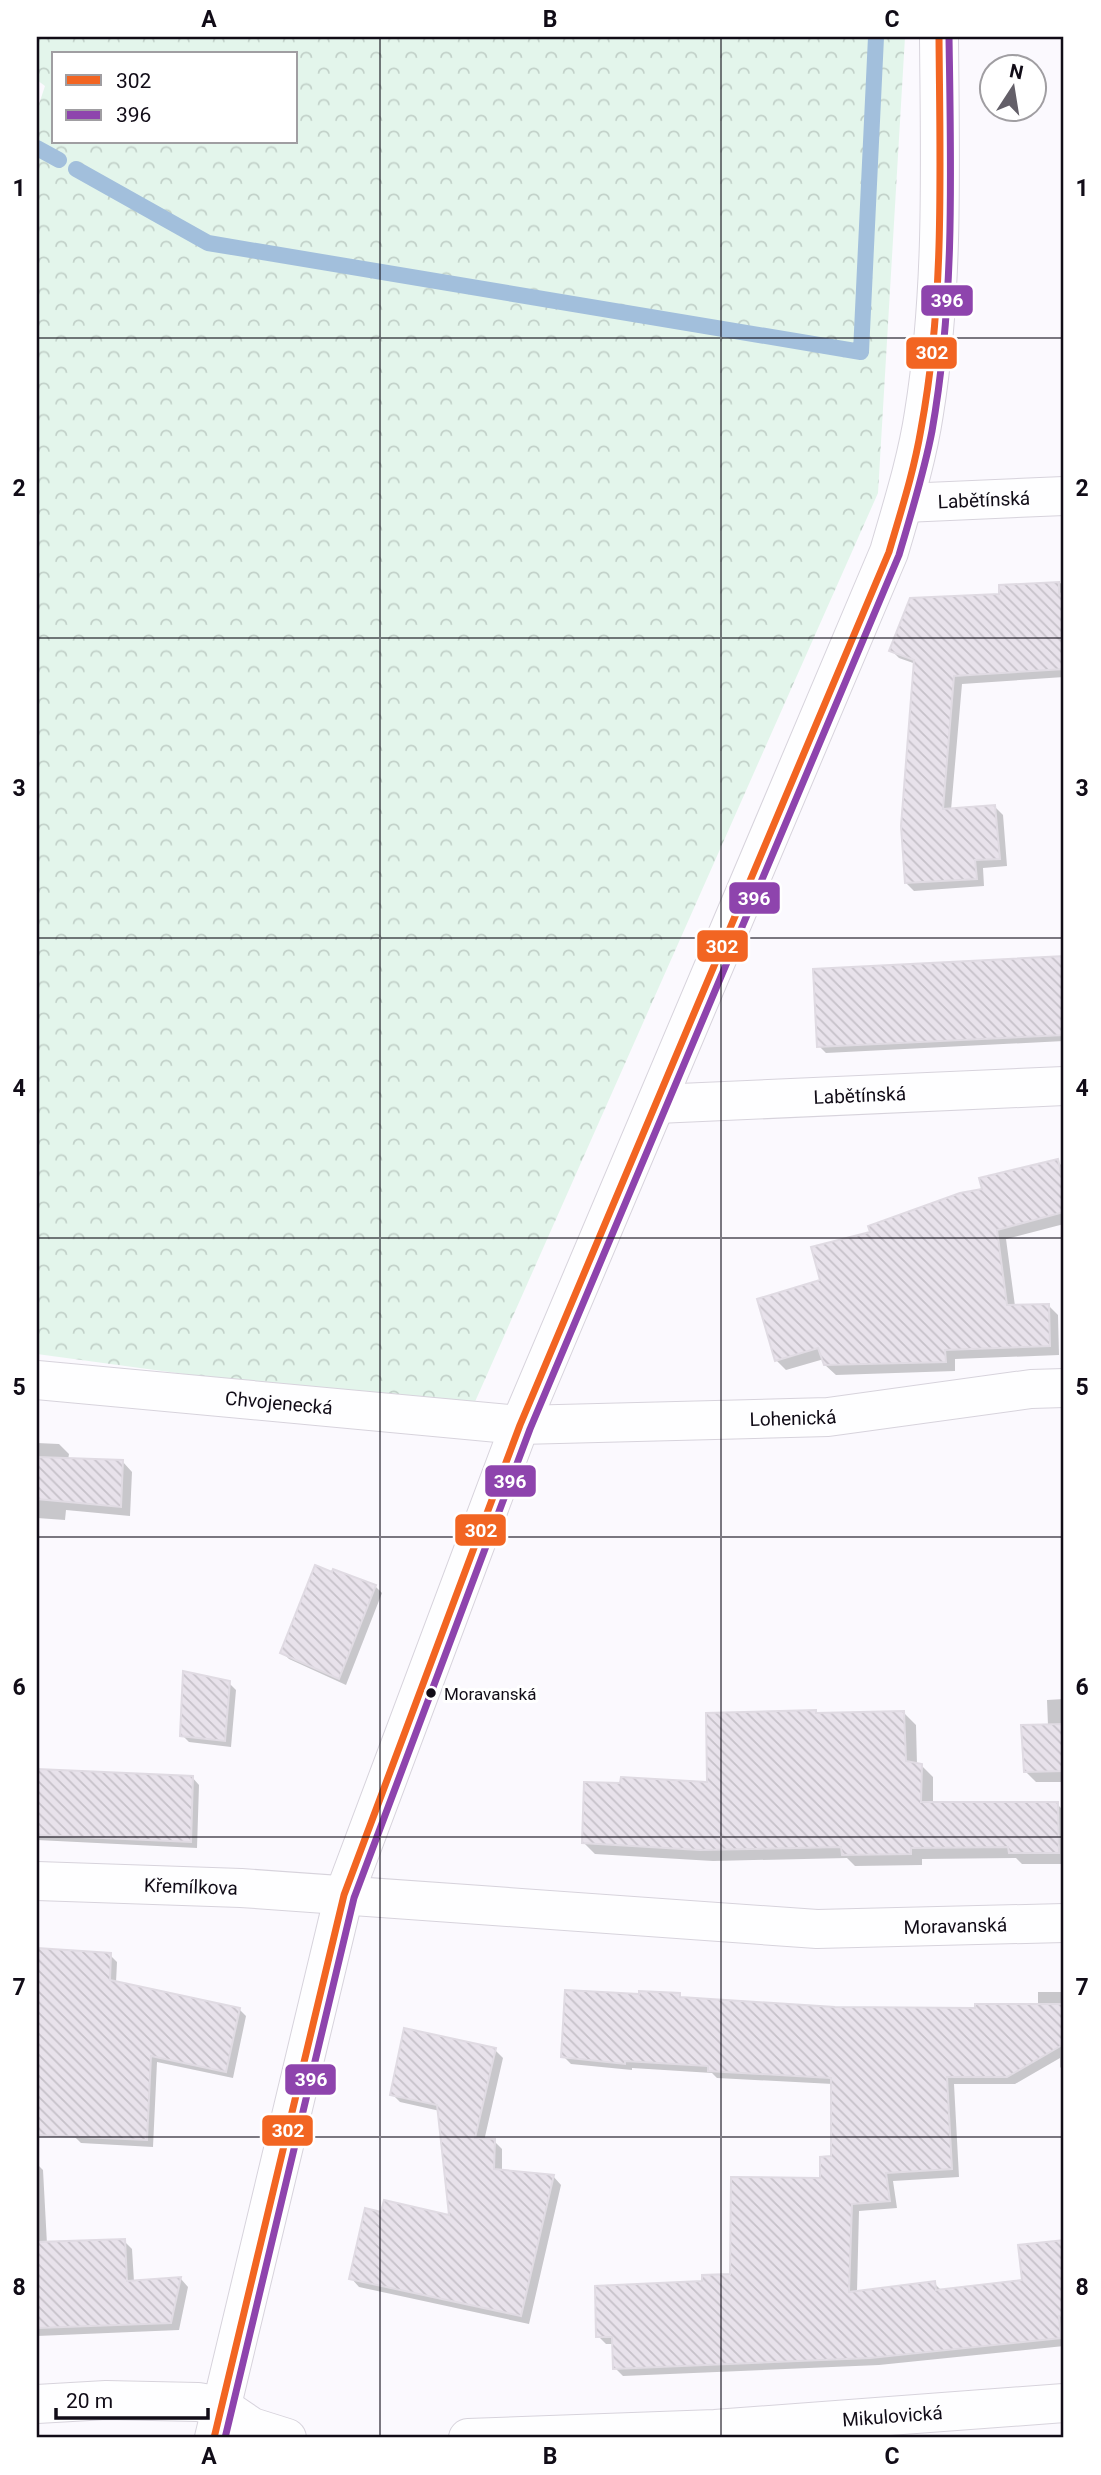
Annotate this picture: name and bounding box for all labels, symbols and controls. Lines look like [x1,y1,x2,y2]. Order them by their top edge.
text: A [201,6,217,33]
text: B [543,6,557,33]
text: C [884,6,900,33]
legend [52,52,298,144]
north arrow [978,52,1048,122]
text: N [1007,59,1025,85]
text: 302 [116,69,152,93]
text: 396 [116,103,151,127]
text: 1 [12,175,26,202]
text: 1 [1075,175,1089,202]
line badge: 396 [920,284,974,317]
text: 396 [931,289,963,312]
line badge: 302 [905,336,958,370]
text: 302 [916,341,948,364]
text: 2 [12,475,26,502]
text: 2 [1075,475,1089,502]
street label: Labětínská [937,486,1031,514]
text: 3 [12,775,26,802]
text: 3 [1075,775,1089,802]
line badge: 396 [728,881,781,915]
text: 396 [738,887,770,910]
line badge: 302 [696,929,749,963]
text: 302 [706,935,738,958]
text: 4 [12,1075,26,1102]
text: 4 [1075,1075,1089,1102]
street label: Labětínská [813,1082,907,1109]
text: 5 [12,1374,26,1401]
text: 5 [1075,1374,1089,1401]
street label: Chvojenecká [224,1387,334,1419]
street label: Lohenická [749,1405,838,1431]
line badge: 396 [484,1464,537,1498]
text: 396 [494,1470,526,1493]
line badge: 302 [454,1513,507,1547]
text: 302 [465,1519,497,1542]
text: 6 [12,1674,26,1701]
text: 6 [1075,1674,1089,1701]
place label: Moravanská [444,1684,536,1704]
marker: Moravanská [424,1686,438,1700]
street label: Křemílkova [144,1874,238,1900]
street label: Moravanská [903,1913,1007,1939]
text: 7 [12,1974,26,2001]
text: 7 [1075,1974,1089,2001]
line badge: 396 [284,2063,337,2096]
text: 396 [295,2068,327,2091]
line badge: 302 [261,2114,314,2147]
text: 302 [272,2119,304,2142]
text: 8 [12,2274,26,2301]
text: 8 [1075,2274,1089,2301]
scale bar [56,2377,208,2421]
text: 20 m [66,2389,113,2413]
street label: Mikulovická [841,2401,943,2431]
text: A [201,2443,217,2470]
text: B [543,2443,557,2470]
text: C [884,2443,900,2470]

